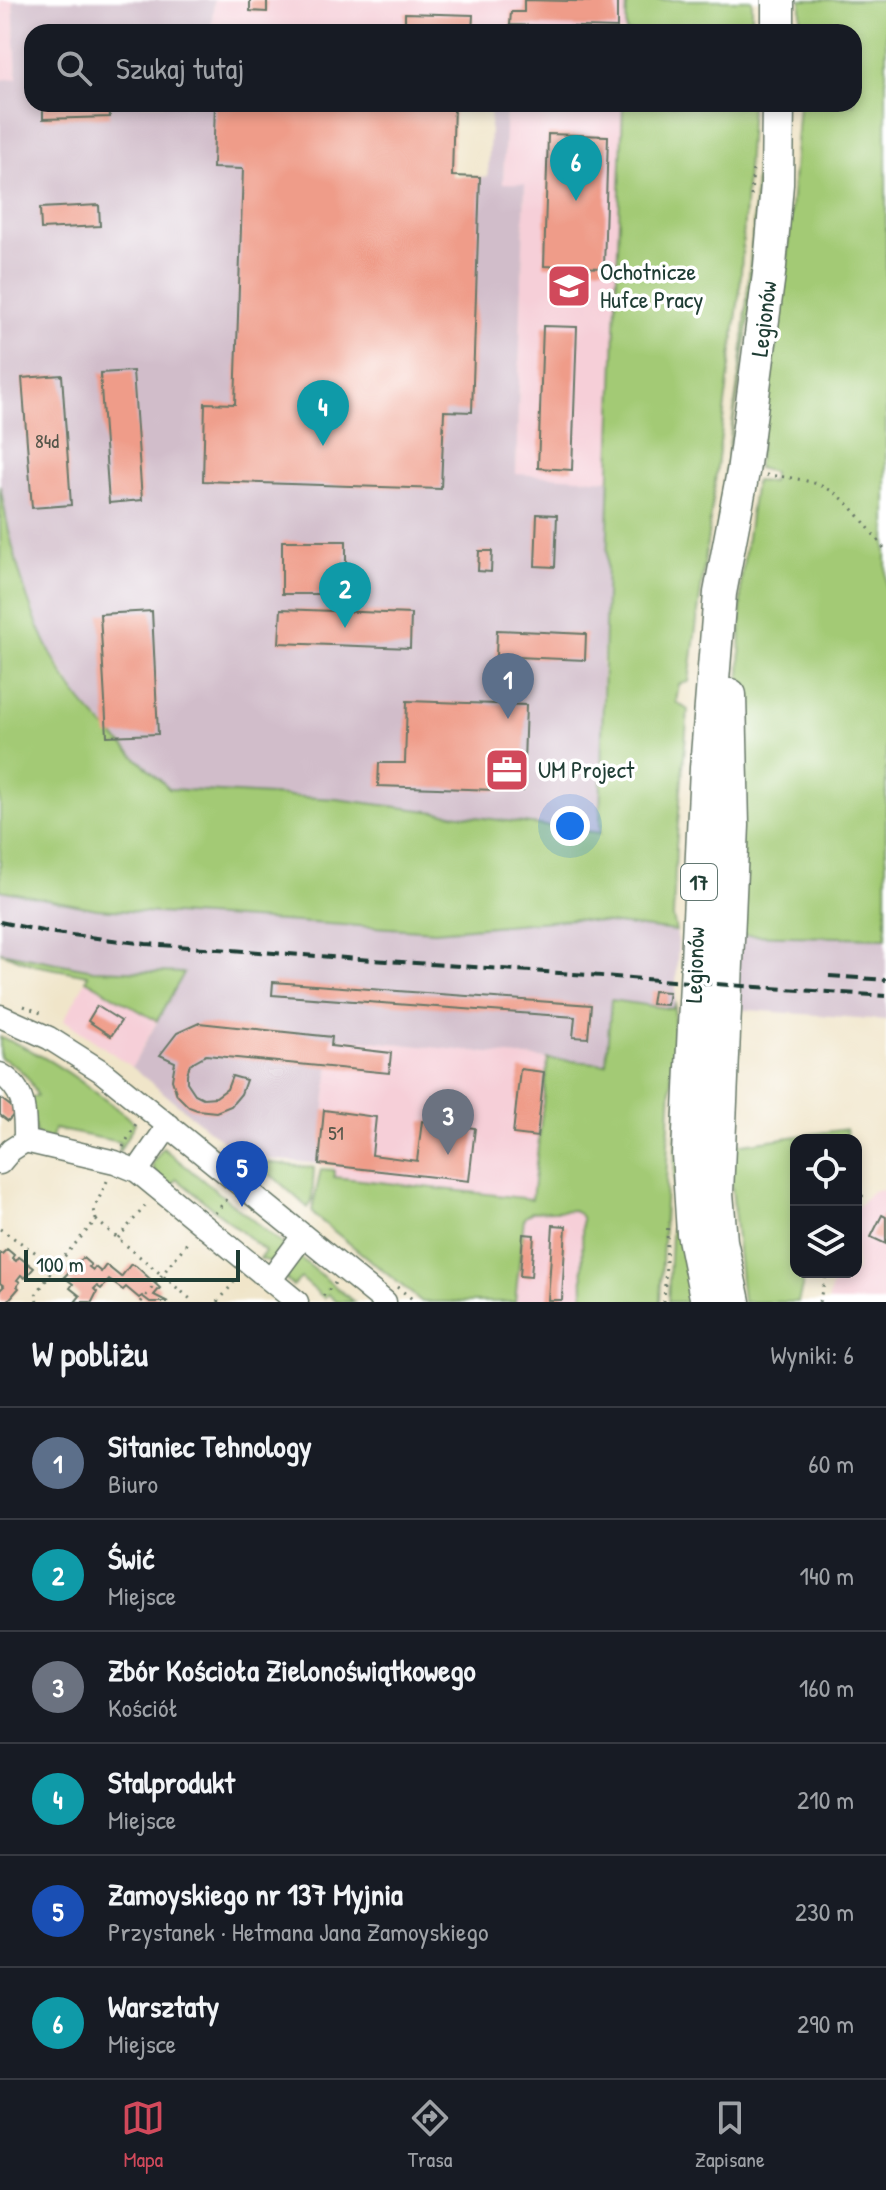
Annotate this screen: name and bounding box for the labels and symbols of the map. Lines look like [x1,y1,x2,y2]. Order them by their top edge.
pin: 6 [550,135,602,201]
place label: Ochotnicze Hufce Pracy [600,255,704,315]
school or university icon: Ochotnicze Hufce Pracy [545,262,593,310]
street label: Legionów [743,279,784,358]
pin: 4 [297,380,349,446]
house number: 84d [35,427,59,454]
pin: 2 [319,562,371,628]
pin: 1 [482,653,534,719]
office icon: UM Project [483,746,531,794]
place label: UM Project [538,753,635,785]
your location [550,806,590,846]
road number: 17 [681,864,717,900]
street label: Legionów [677,927,711,1003]
pin: 3 [422,1089,474,1155]
house number: 51 [328,1119,344,1146]
pin: 5 [216,1141,268,1207]
scale bar [24,1246,240,1282]

